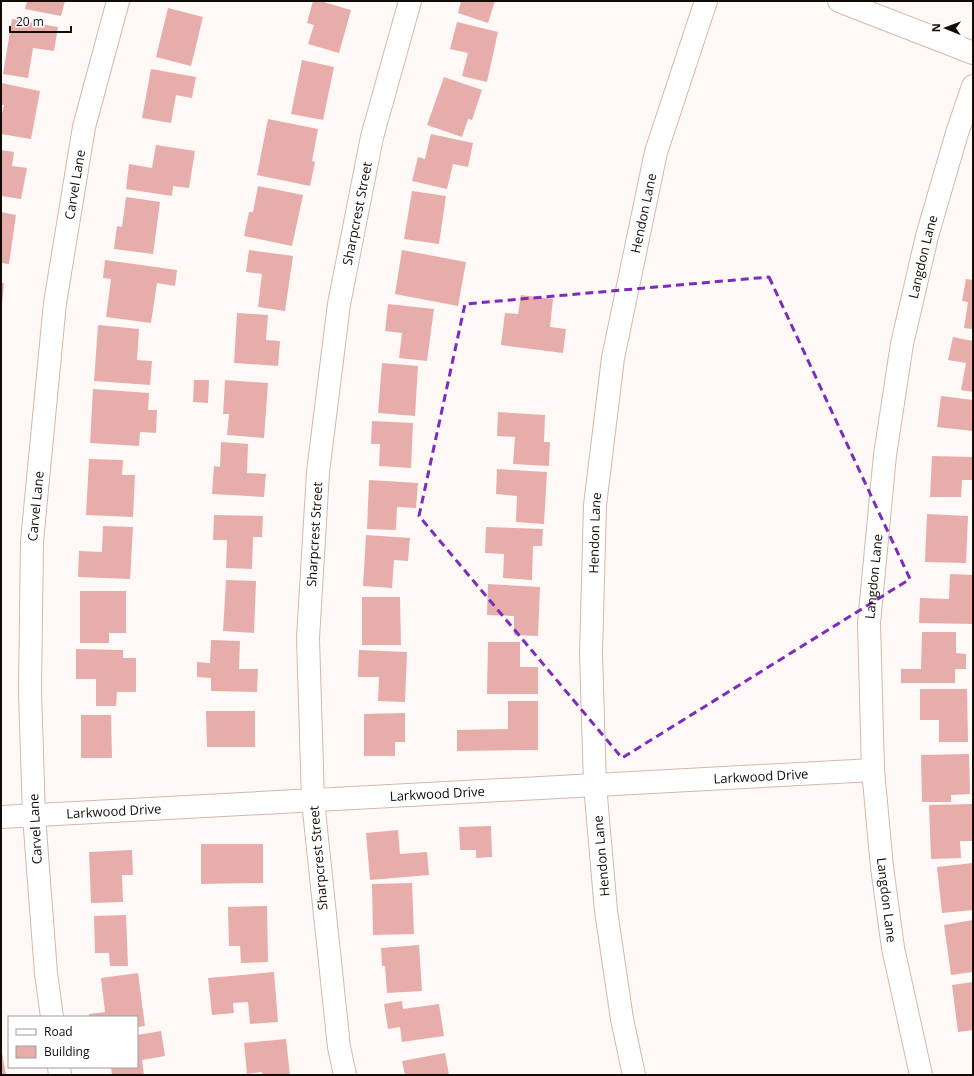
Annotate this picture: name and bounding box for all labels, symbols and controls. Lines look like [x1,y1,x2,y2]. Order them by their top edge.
scale bar [10,8,71,34]
north arrow [926,8,966,48]
text: 20 m [16,13,44,30]
text: N [928,23,943,32]
street label: Carvel Lane [60,148,89,221]
street label: Sharpcrest Street [338,160,376,267]
street label: Hendon Lane [626,172,660,255]
street label: Langdon Lane [904,213,942,300]
street label: Carvel Lane [23,470,48,542]
street label: Sharpcrest Street [302,481,326,587]
street label: Hendon Lane [584,491,605,574]
street label: Langdon Lane [860,533,886,620]
street label: Larkwood Drive [713,764,809,788]
street label: Larkwood Drive [389,782,485,805]
street label: Carvel Lane [24,793,46,865]
street label: Larkwood Drive [66,799,162,822]
street label: Sharpcrest Street [304,805,332,911]
street label: Hendon Lane [588,815,614,897]
street label: Langdon Lane [873,856,901,944]
legend [8,1016,138,1068]
text: Road [44,1023,73,1040]
text: Building [44,1043,90,1060]

